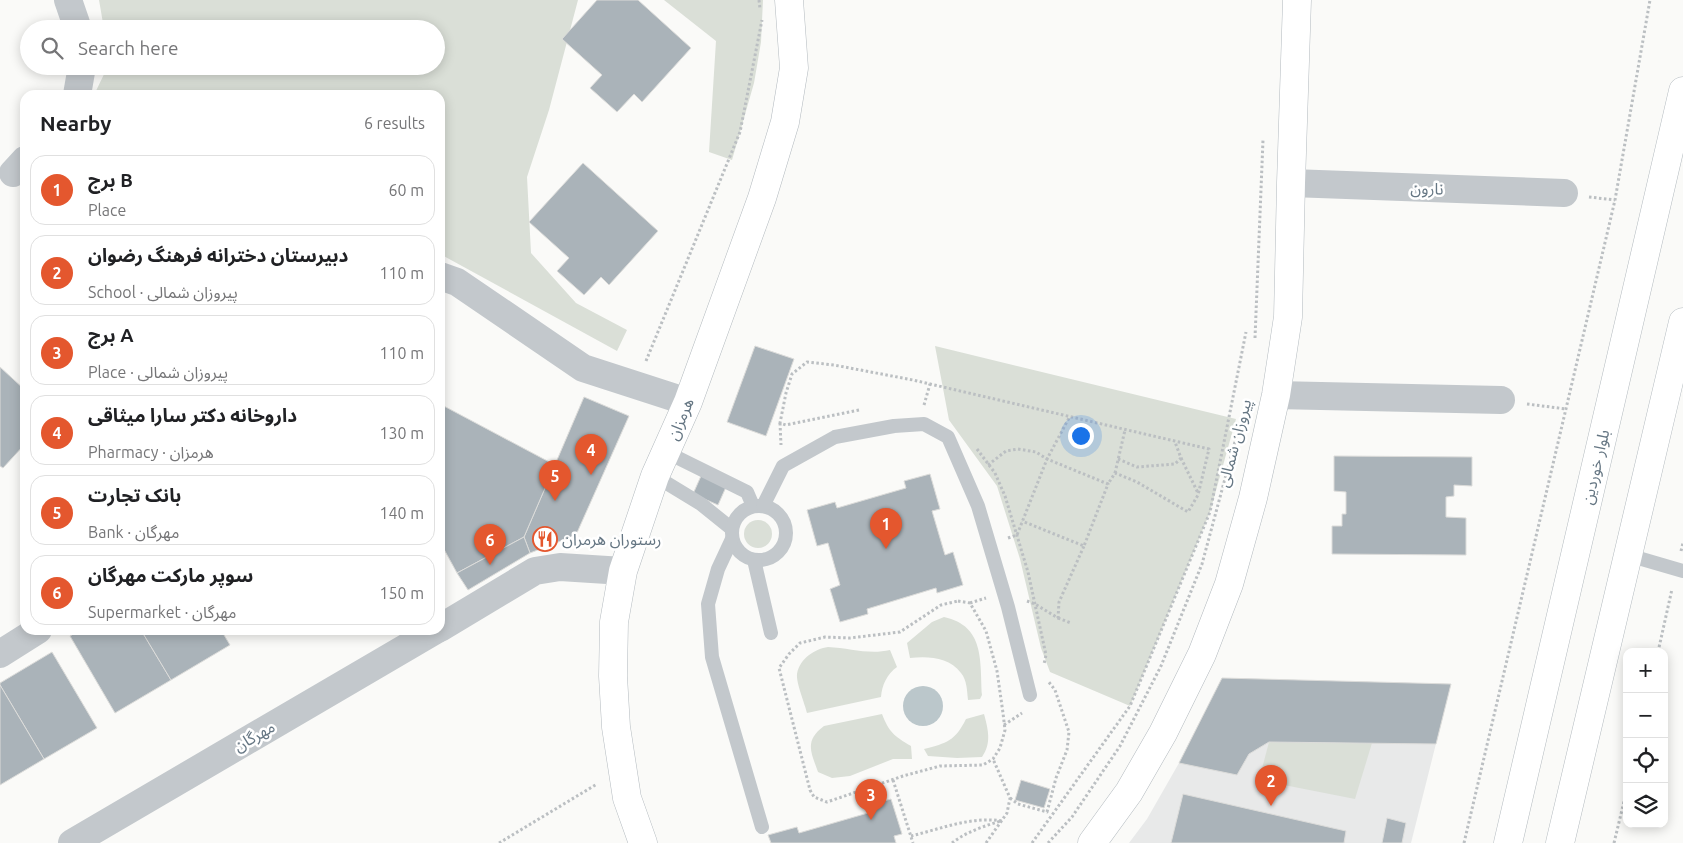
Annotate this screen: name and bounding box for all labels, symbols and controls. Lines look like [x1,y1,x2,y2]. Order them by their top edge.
search box [20,20,445,75]
icon: search [38,34,66,62]
text: Search here [78,37,178,59]
text: Nearby [40,111,111,135]
text: 6 results [364,114,425,132]
text: برج B [88,169,133,191]
street label: نارون [1410,178,1444,199]
text: 1 [52,181,62,199]
text: 60 m [388,181,424,199]
text: Place [88,201,126,219]
text: دبیرستان دخترانه فرهنگ رضوان [88,244,348,266]
text: 2 [52,264,62,282]
text: 110 m [379,264,424,282]
text: School · پیروزان شمالی [88,283,238,301]
text: برج A [88,324,134,346]
text: 3 [52,344,62,362]
text: 110 m [379,344,424,362]
text: Place · پیروزان شمالی [88,363,228,381]
street label: هرمزان [663,395,698,443]
street label: پیروزان شمالی [1214,397,1256,490]
text: داروخانه دکتر سارا میثاقی [88,404,297,426]
your location [1068,423,1094,449]
text: 4 [52,424,62,442]
text: 130 m [379,424,424,442]
street label: بلوار خوردین [1578,428,1613,507]
pin: 4 [575,434,607,475]
text: Pharmacy · هرمزان [88,443,214,461]
pin: 5 [539,460,571,501]
text: بانک تجارت [88,484,181,506]
text: 5 [52,504,62,522]
text: 140 m [379,504,424,522]
pin: 1 [870,508,902,549]
text: Bank · مهرگان [88,523,179,541]
pin: 6 [474,524,506,565]
restaurant icon: رستوران هرمران [532,526,558,552]
place label: رستوران هرمران [562,530,661,549]
text: سوپر مارکت مهرگان [88,564,253,586]
text: 6 [52,584,62,602]
text: 150 m [379,584,424,602]
text: Supermarket · مهرگان [88,603,237,621]
map controls [1623,648,1668,828]
button: + [1623,648,1668,693]
button: − [1623,693,1668,738]
street label: مهرگان [230,717,278,756]
button: locate [1623,738,1668,783]
pin: 2 [1255,765,1287,806]
pin: 3 [855,779,887,820]
button: layers [1623,783,1668,828]

